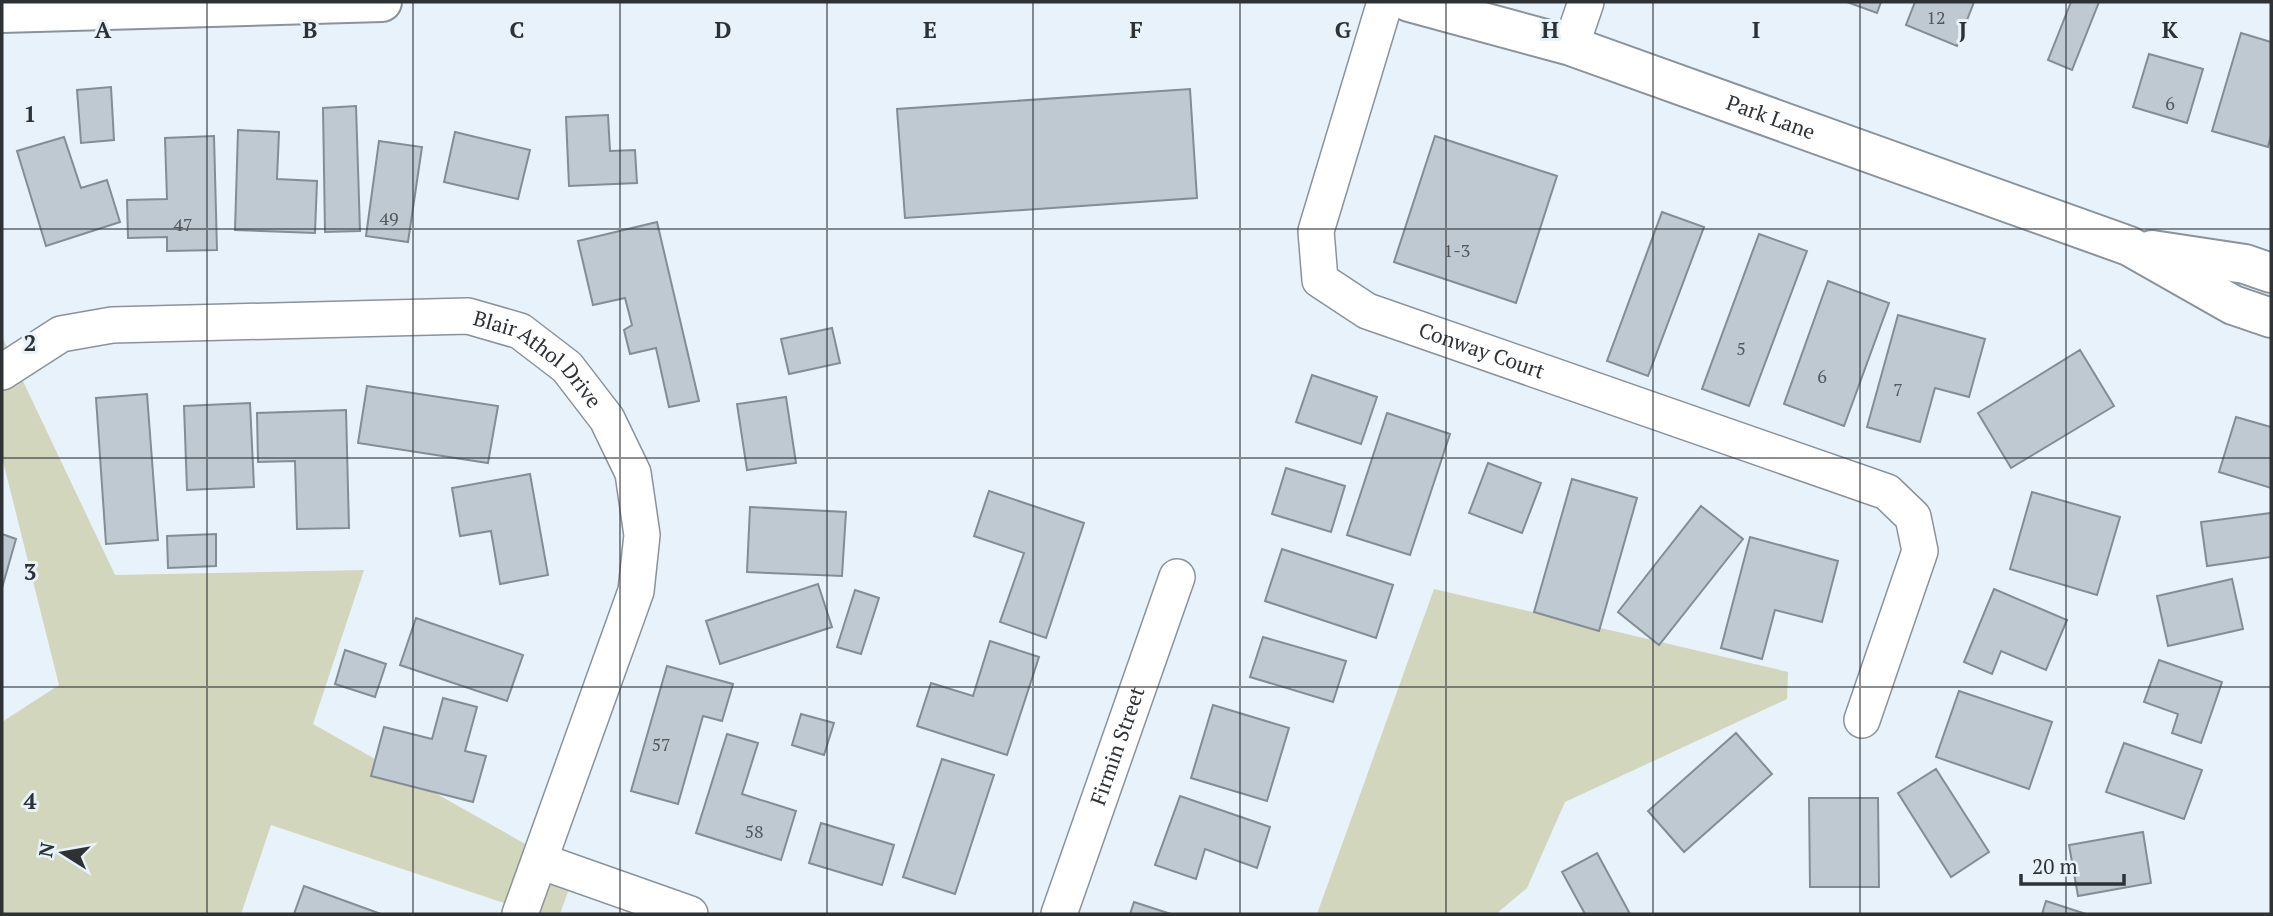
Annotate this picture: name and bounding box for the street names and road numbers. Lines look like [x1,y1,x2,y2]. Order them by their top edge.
street label: Park Lane [1723,88,1819,145]
street label: Blair Athol Drive [470,303,608,413]
street label: Conway Court [1415,315,1549,385]
street label: Firmin Street [1083,682,1151,809]

